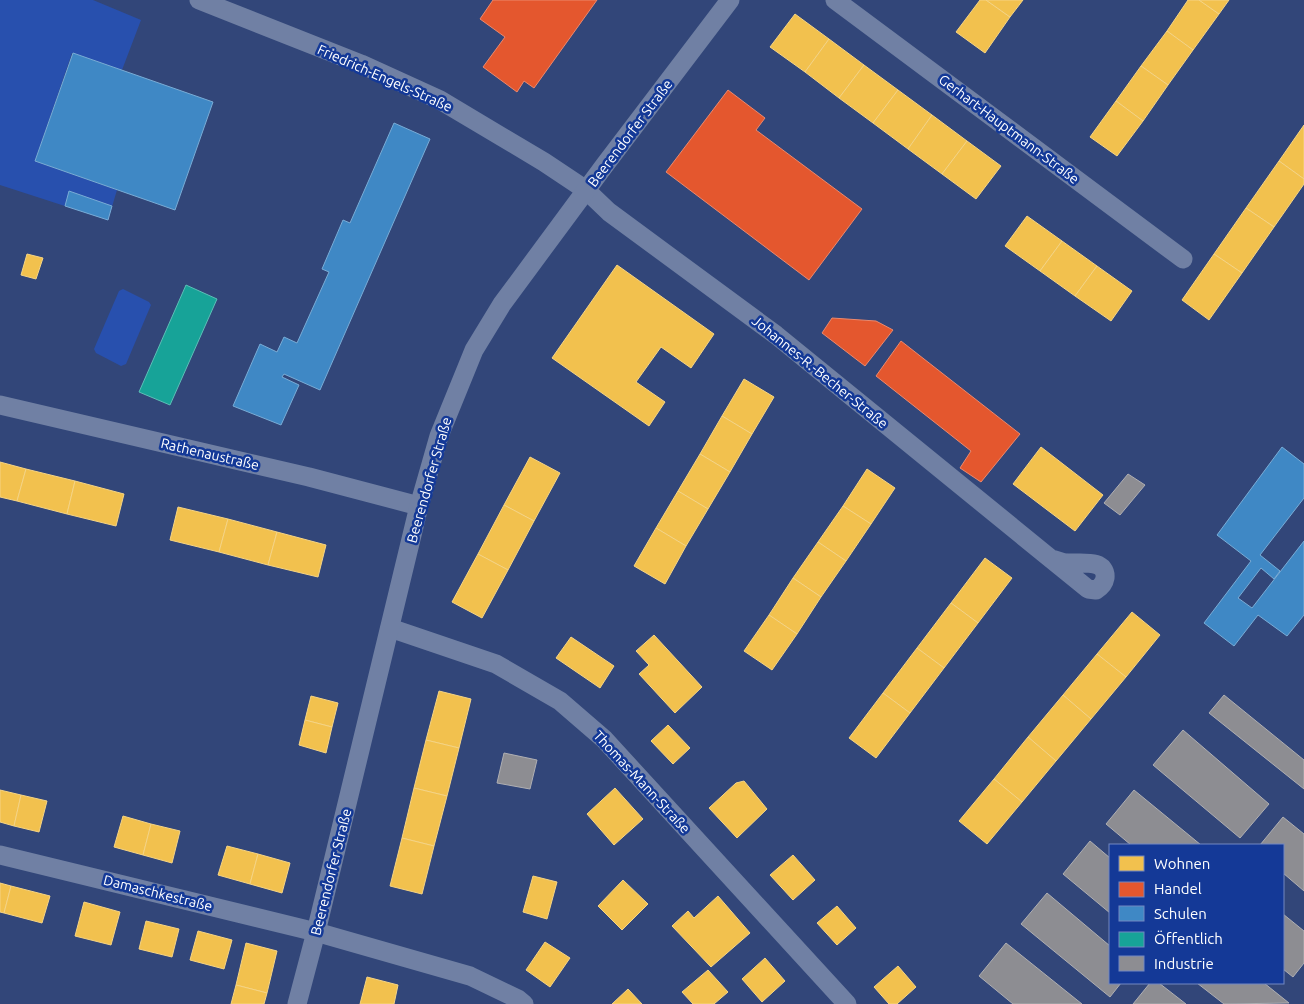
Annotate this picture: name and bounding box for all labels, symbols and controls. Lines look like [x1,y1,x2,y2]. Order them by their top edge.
street label: Friedrich-Engels-Straße [315,41,455,115]
street label: Gerhart-Hauptmann-Straße [936,71,1082,187]
street label: Beerendorfer Straße [584,76,676,190]
street label: Johannes-R.-Becher-Straße [749,312,891,432]
street label: Beerendorfer Straße [403,415,455,545]
street label: Rathenaustraße [159,435,261,473]
street label: Thomas-Mann-Straße [590,727,694,837]
street label: Beerendorfer Straße [307,807,355,937]
legend [1109,844,1284,984]
text: Wohnen [1154,855,1210,872]
street label: Damaschkestraße [102,872,214,914]
text: Handel [1154,880,1202,897]
text: Schulen [1154,905,1207,922]
text: Öffentlich [1154,930,1223,947]
text: Industrie [1154,955,1214,972]

